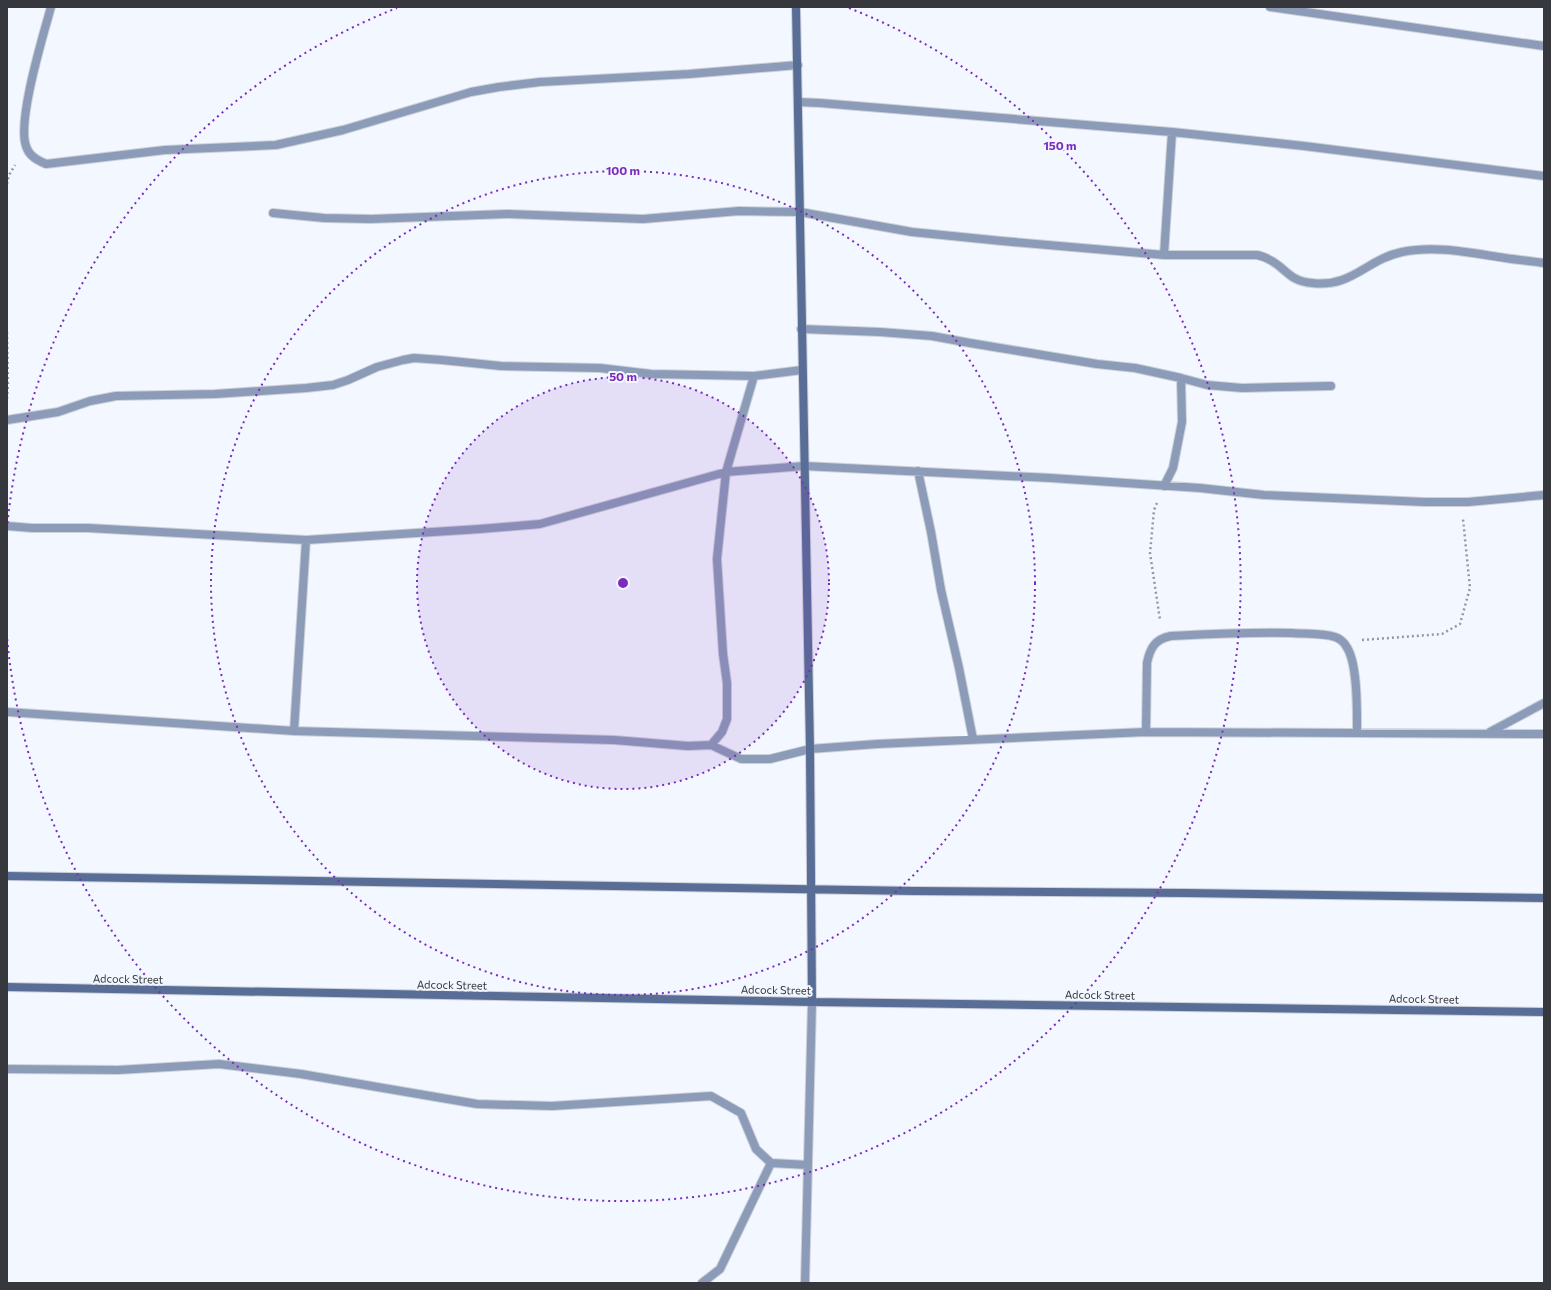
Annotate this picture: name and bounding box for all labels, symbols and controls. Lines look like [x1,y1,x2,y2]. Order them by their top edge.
text: 150 m [1043,138,1077,152]
text: 100 m [606,163,640,177]
text: 50 m [609,369,637,383]
centre of rings [616,576,630,590]
street label: Adcock Street [93,971,164,986]
street label: Adcock Street [417,977,488,992]
street label: Adcock Street [741,982,812,997]
street label: Adcock Street [1065,987,1136,1002]
street label: Adcock Street [1389,991,1460,1006]

